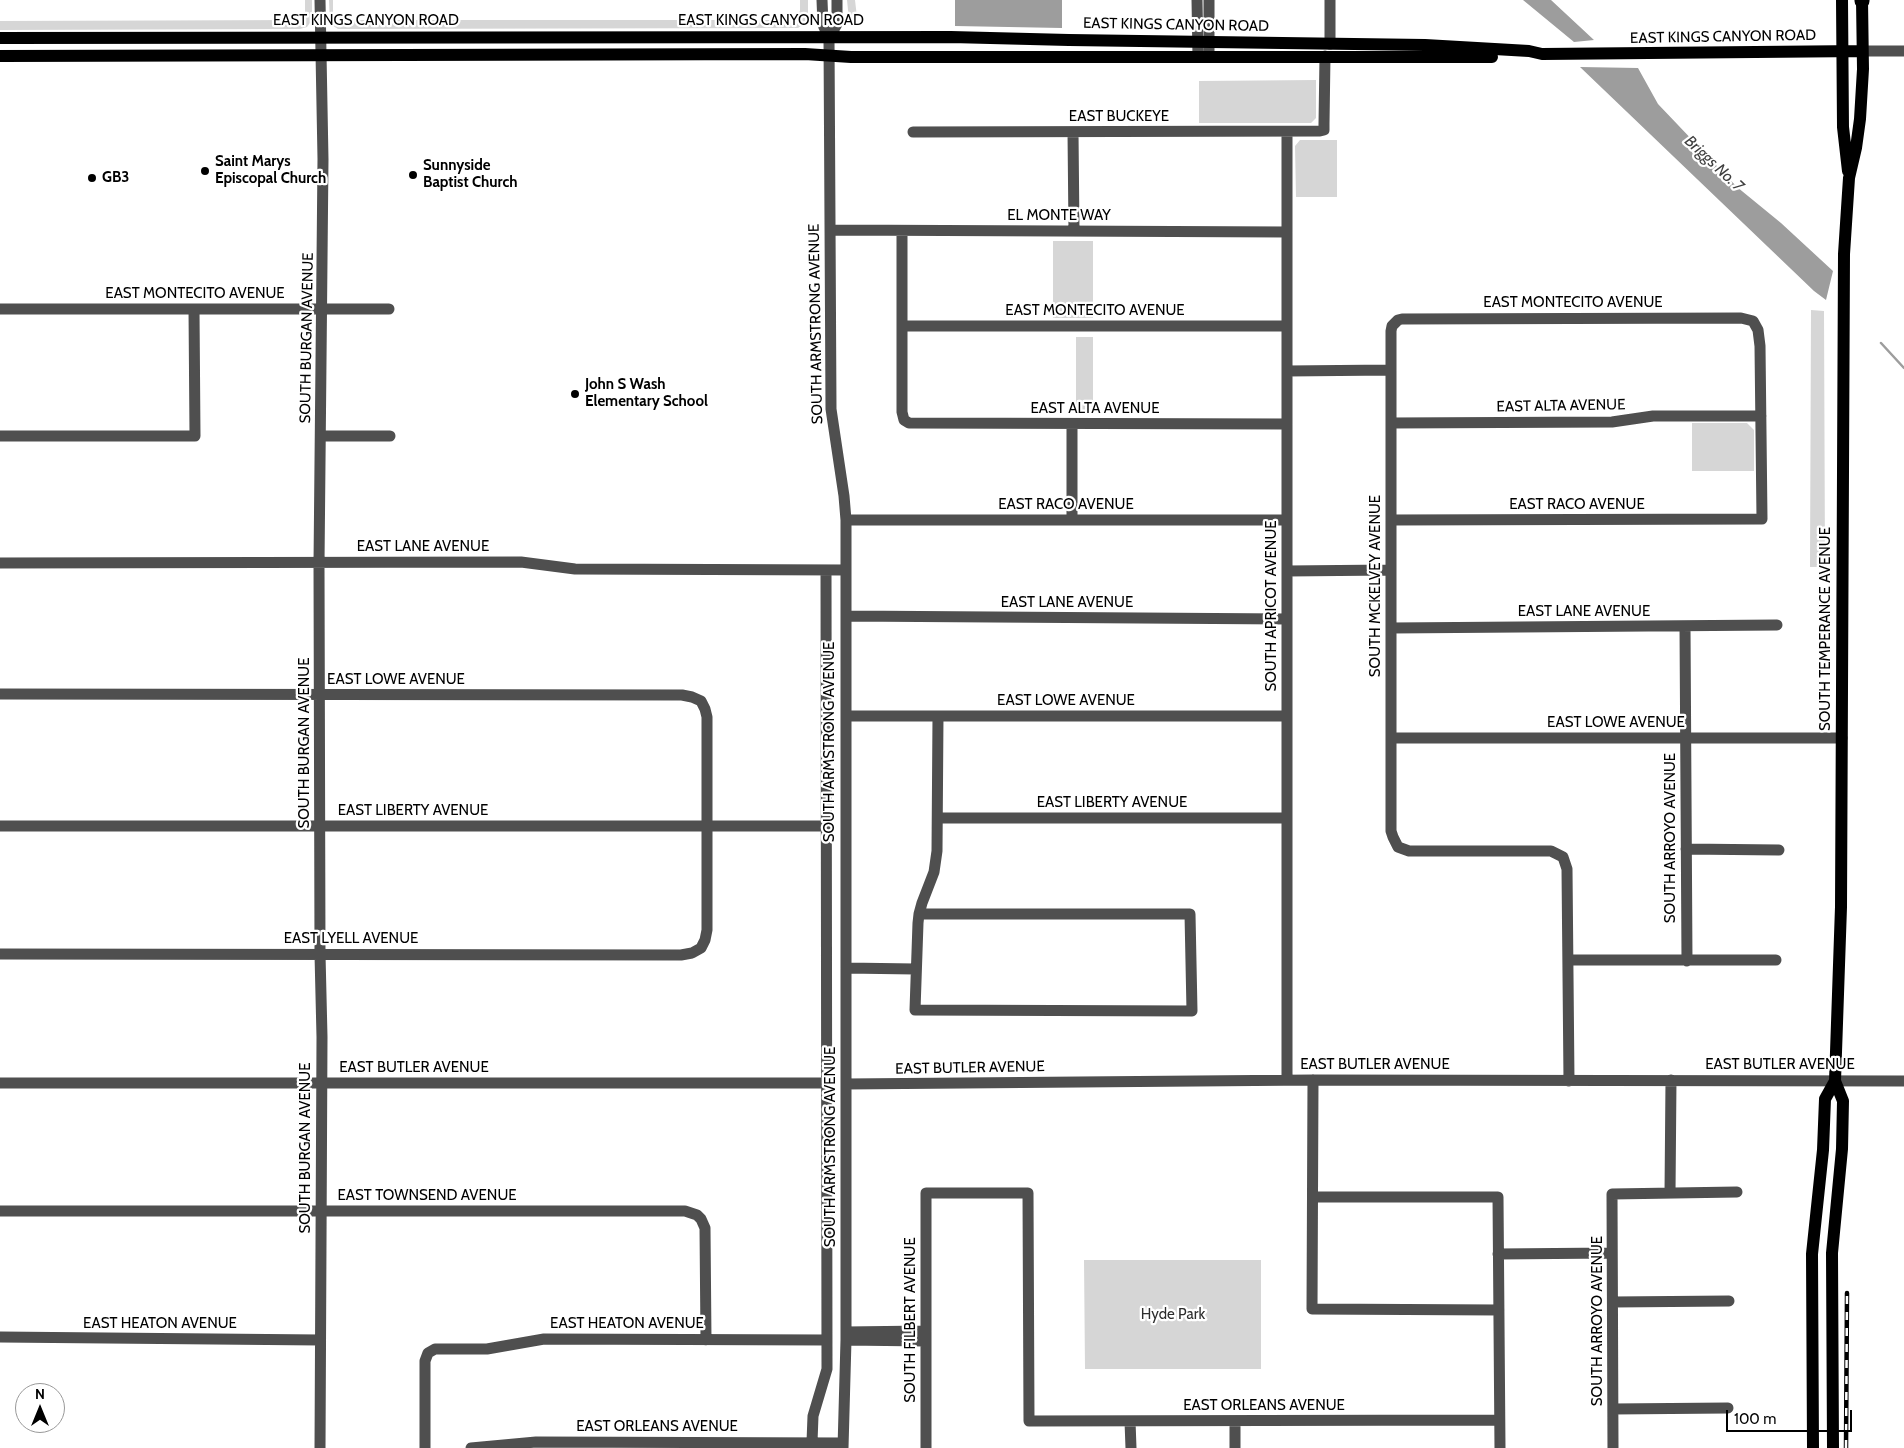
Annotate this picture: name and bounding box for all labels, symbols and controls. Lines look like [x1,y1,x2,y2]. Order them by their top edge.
street label: EAST KINGS CANYON ROAD [273,12,459,30]
street label: EAST KINGS CANYON ROAD [678,12,864,30]
street label: EAST KINGS CANYON ROAD [1083,14,1269,36]
street label: EAST KINGS CANYON ROAD [1630,26,1816,48]
street label: EAST BUCKEYE [1069,108,1169,126]
water label: Briggs No. 7 [1680,132,1748,196]
place label: Saint Marys Episcopal Church [215,153,326,188]
place label: Sunnyside Baptist Church [423,157,518,192]
marker: Saint Marys Episcopal Church [199,165,211,177]
place label: GB3 [102,169,129,187]
marker: Sunnyside Baptist Church [407,169,419,181]
marker: GB3 [86,172,98,184]
street label: EL MONTE WAY [1007,207,1111,225]
street label: SOUTH ARMSTRONG AVENUE [805,224,827,424]
street label: SOUTH BURGAN AVENUE [297,252,317,424]
street label: EAST MONTECITO AVENUE [105,285,285,303]
street label: EAST MONTECITO AVENUE [1483,294,1663,312]
street label: EAST MONTECITO AVENUE [1005,302,1185,320]
place label: John S Wash Elementary School [585,376,708,411]
marker: John S Wash Elementary School [569,388,581,400]
street label: EAST ALTA AVENUE [1496,396,1626,416]
street label: EAST ALTA AVENUE [1031,400,1159,418]
street label: SOUTH MCKELVEY AVENUE [1367,495,1385,677]
street label: EAST RACO AVENUE [998,496,1134,514]
street label: EAST RACO AVENUE [1509,496,1645,514]
street label: SOUTH APRICOT AVENUE [1263,520,1281,692]
street label: SOUTH TEMPERANCE AVENUE [1817,527,1835,731]
street label: EAST LANE AVENUE [357,538,489,556]
street label: EAST LANE AVENUE [1001,594,1133,612]
street label: EAST LANE AVENUE [1518,603,1650,621]
street label: SOUTH ARMSTRONG AVENUE [821,642,839,842]
street label: SOUTH BURGAN AVENUE [296,658,314,828]
street label: EAST LOWE AVENUE [327,671,465,689]
street label: EAST LOWE AVENUE [997,692,1135,710]
street label: EAST LOWE AVENUE [1547,714,1685,732]
street label: SOUTH ARROYO AVENUE [1662,753,1680,923]
street label: EAST LIBERTY AVENUE [1037,794,1187,812]
street label: EAST LIBERTY AVENUE [338,802,488,820]
street label: EAST LYELL AVENUE [284,930,418,948]
street label: SOUTH ARMSTRONG AVENUE [822,1047,840,1247]
street label: EAST BUTLER AVENUE [1300,1056,1450,1074]
street label: EAST BUTLER AVENUE [1705,1056,1855,1074]
street label: EAST BUTLER AVENUE [895,1058,1045,1078]
street label: EAST BUTLER AVENUE [339,1059,489,1077]
street label: SOUTH BURGAN AVENUE [297,1063,315,1233]
street label: EAST TOWNSEND AVENUE [337,1187,517,1205]
street label: SOUTH ARROYO AVENUE [1589,1236,1607,1406]
street label: SOUTH FILBERT AVENUE [902,1237,920,1403]
park label: Hyde Park [1141,1306,1205,1324]
street label: EAST HEATON AVENUE [83,1315,237,1333]
street label: EAST HEATON AVENUE [550,1315,704,1333]
north arrow [15,1383,65,1433]
text: N [35,1385,45,1403]
street label: EAST ORLEANS AVENUE [1183,1397,1345,1415]
scale bar [1729,1400,1855,1432]
text: 100 m [1734,1410,1776,1428]
street label: EAST ORLEANS AVENUE [576,1418,738,1436]

